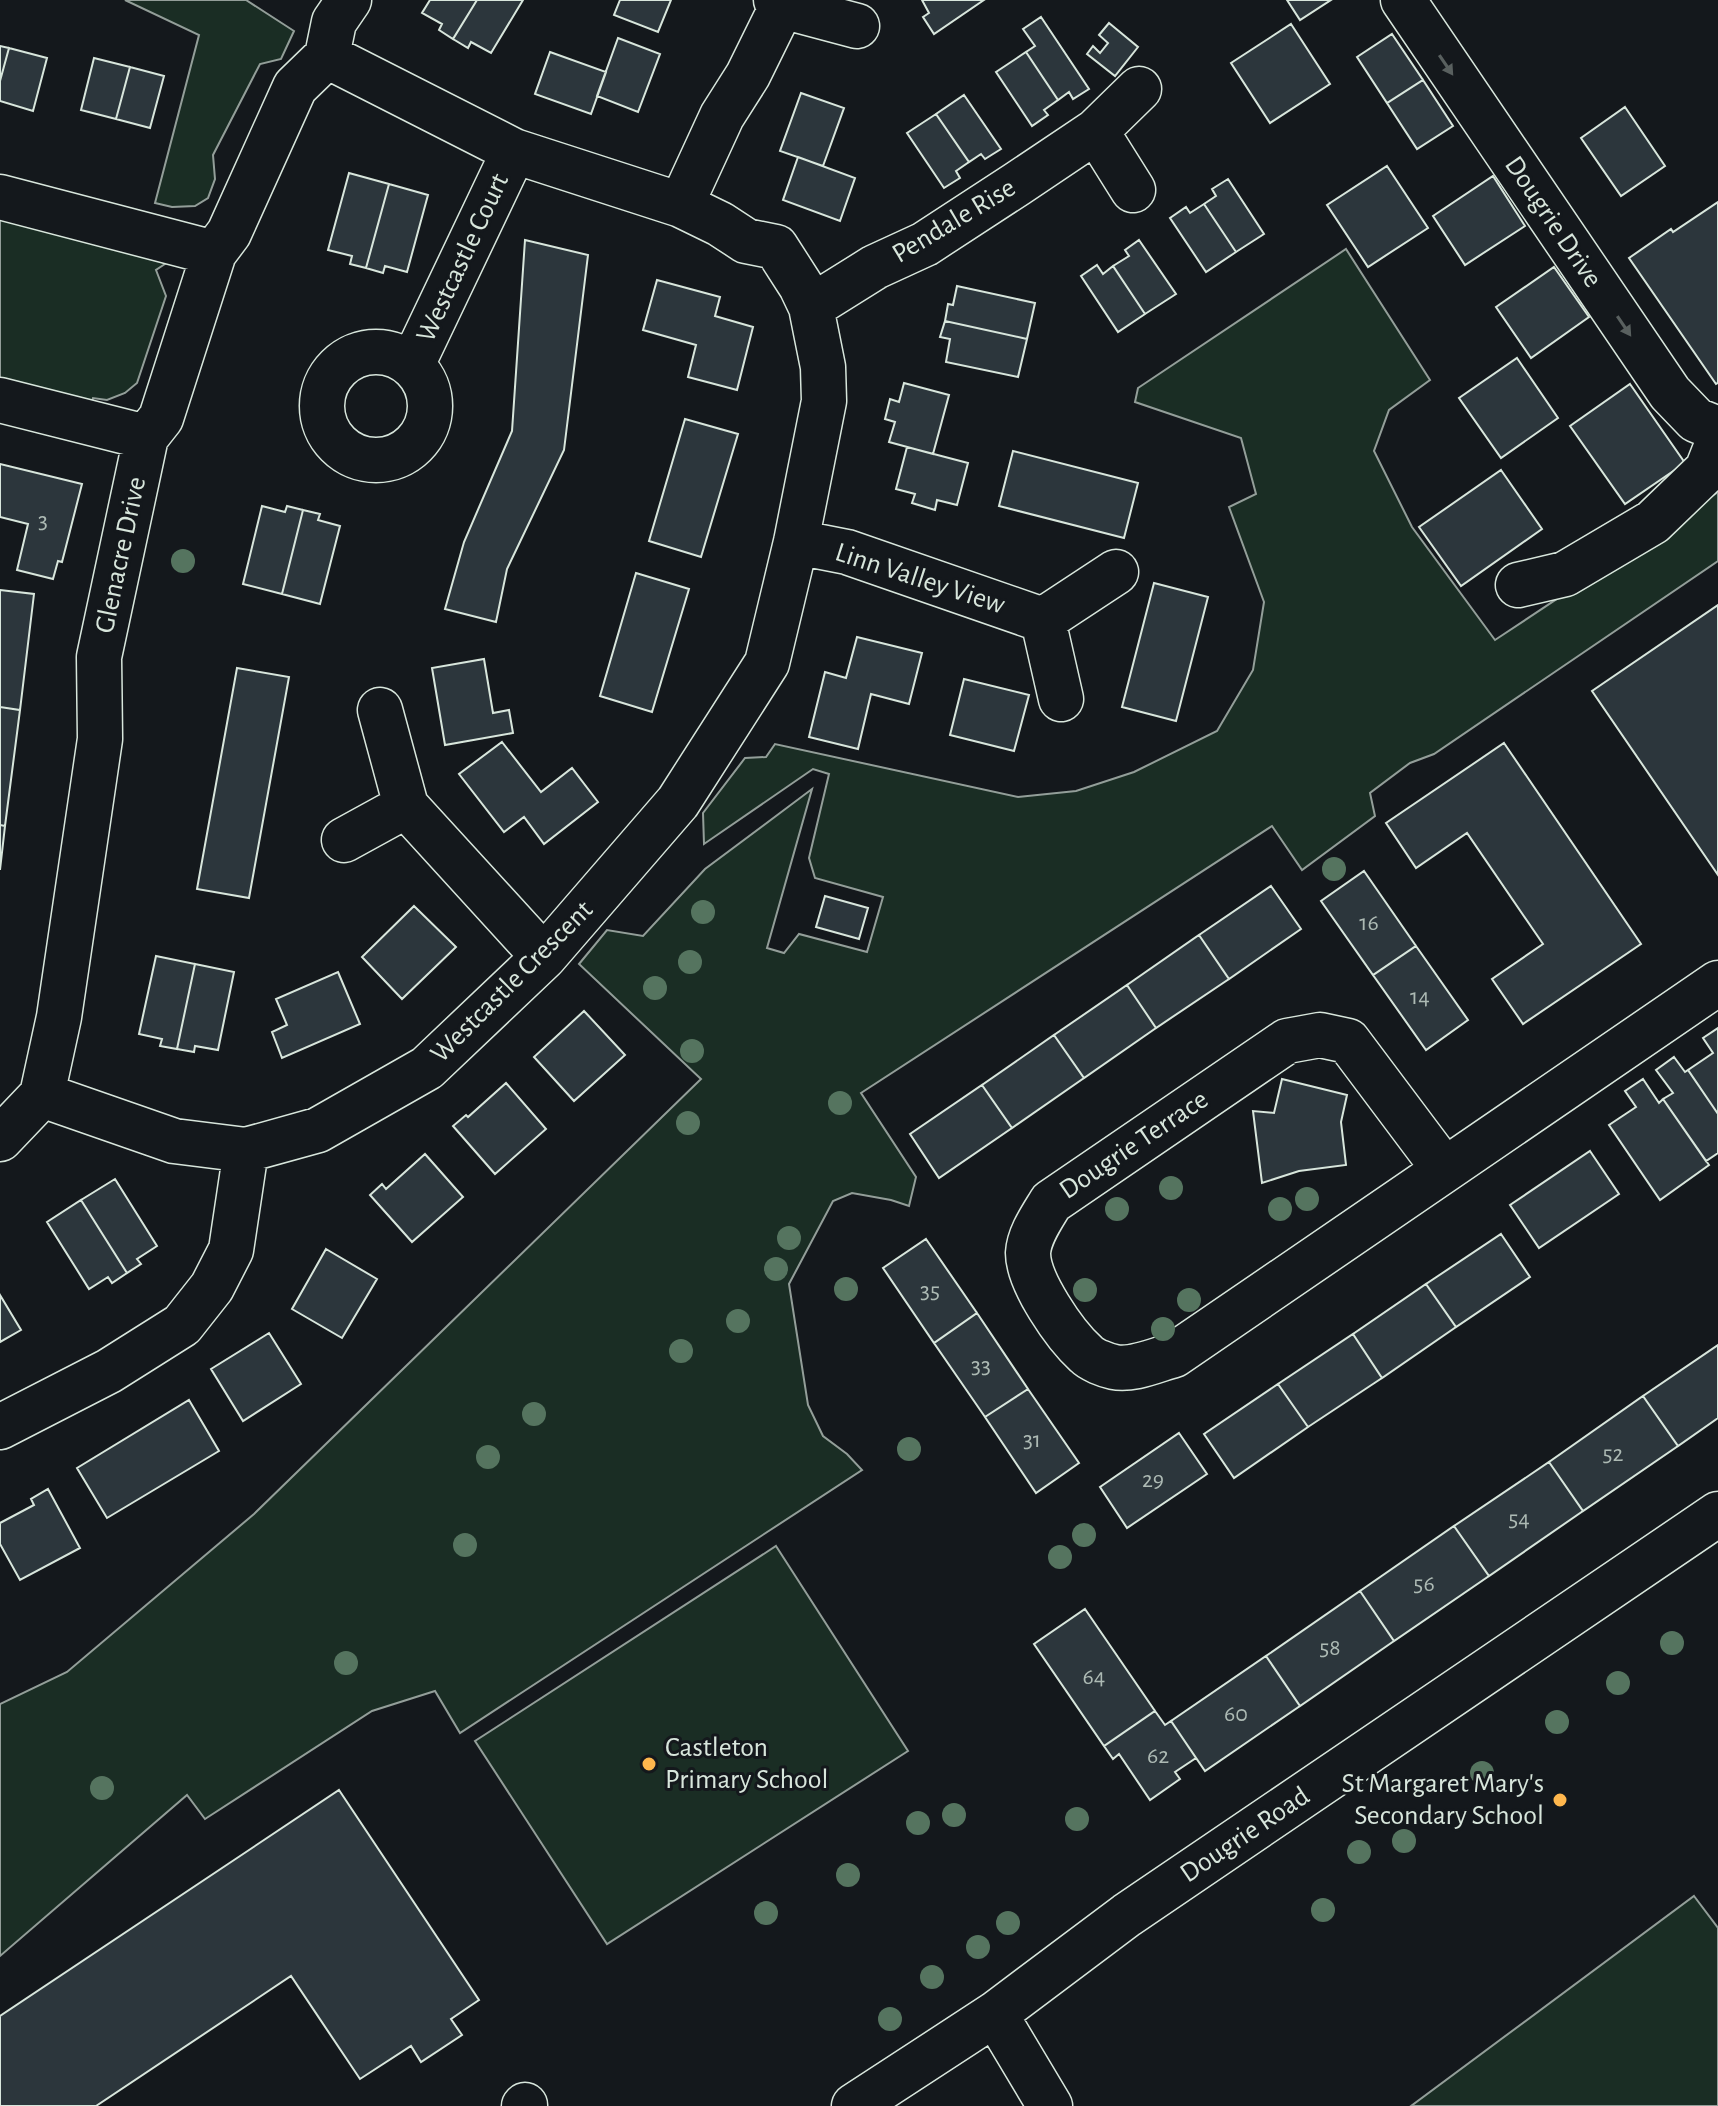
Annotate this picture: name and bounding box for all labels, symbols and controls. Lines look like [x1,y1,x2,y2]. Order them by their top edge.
one-way arrow [1439,54,1454,75]
street label: Dougrie Drive [1499,151,1607,293]
street label: Westcastle Court [412,169,514,347]
street label: Pendale Rise [888,173,1020,269]
one-way arrow [1616,316,1631,337]
street label: Glenacre Drive [91,474,151,636]
house number: 3 [38,509,48,533]
street label: Linn Valley View [832,538,1008,620]
street label: Westcastle Crescent [426,896,598,1068]
house number: 16 [1359,911,1379,935]
house number: 14 [1410,985,1430,1009]
street label: Dougrie Terrace [1055,1085,1213,1205]
house number: 35 [920,1279,940,1303]
house number: 33 [971,1354,991,1378]
house number: 31 [1023,1428,1041,1452]
house number: 52 [1603,1442,1624,1466]
house number: 29 [1142,1468,1164,1492]
house number: 54 [1508,1507,1530,1531]
house number: 56 [1413,1572,1435,1596]
house number: 58 [1319,1636,1341,1660]
house number: 64 [1083,1665,1105,1689]
house number: 60 [1224,1702,1248,1726]
place label: Castleton Primary School [665,1734,828,1794]
house number: 62 [1147,1744,1169,1768]
marker: Castleton Primary School [640,1755,658,1773]
place label: St Margaret Mary's Secondary School [1342,1770,1544,1830]
street label: Dougrie Road [1175,1782,1315,1888]
marker: St Margaret Mary's Secondary School [1551,1791,1569,1809]

